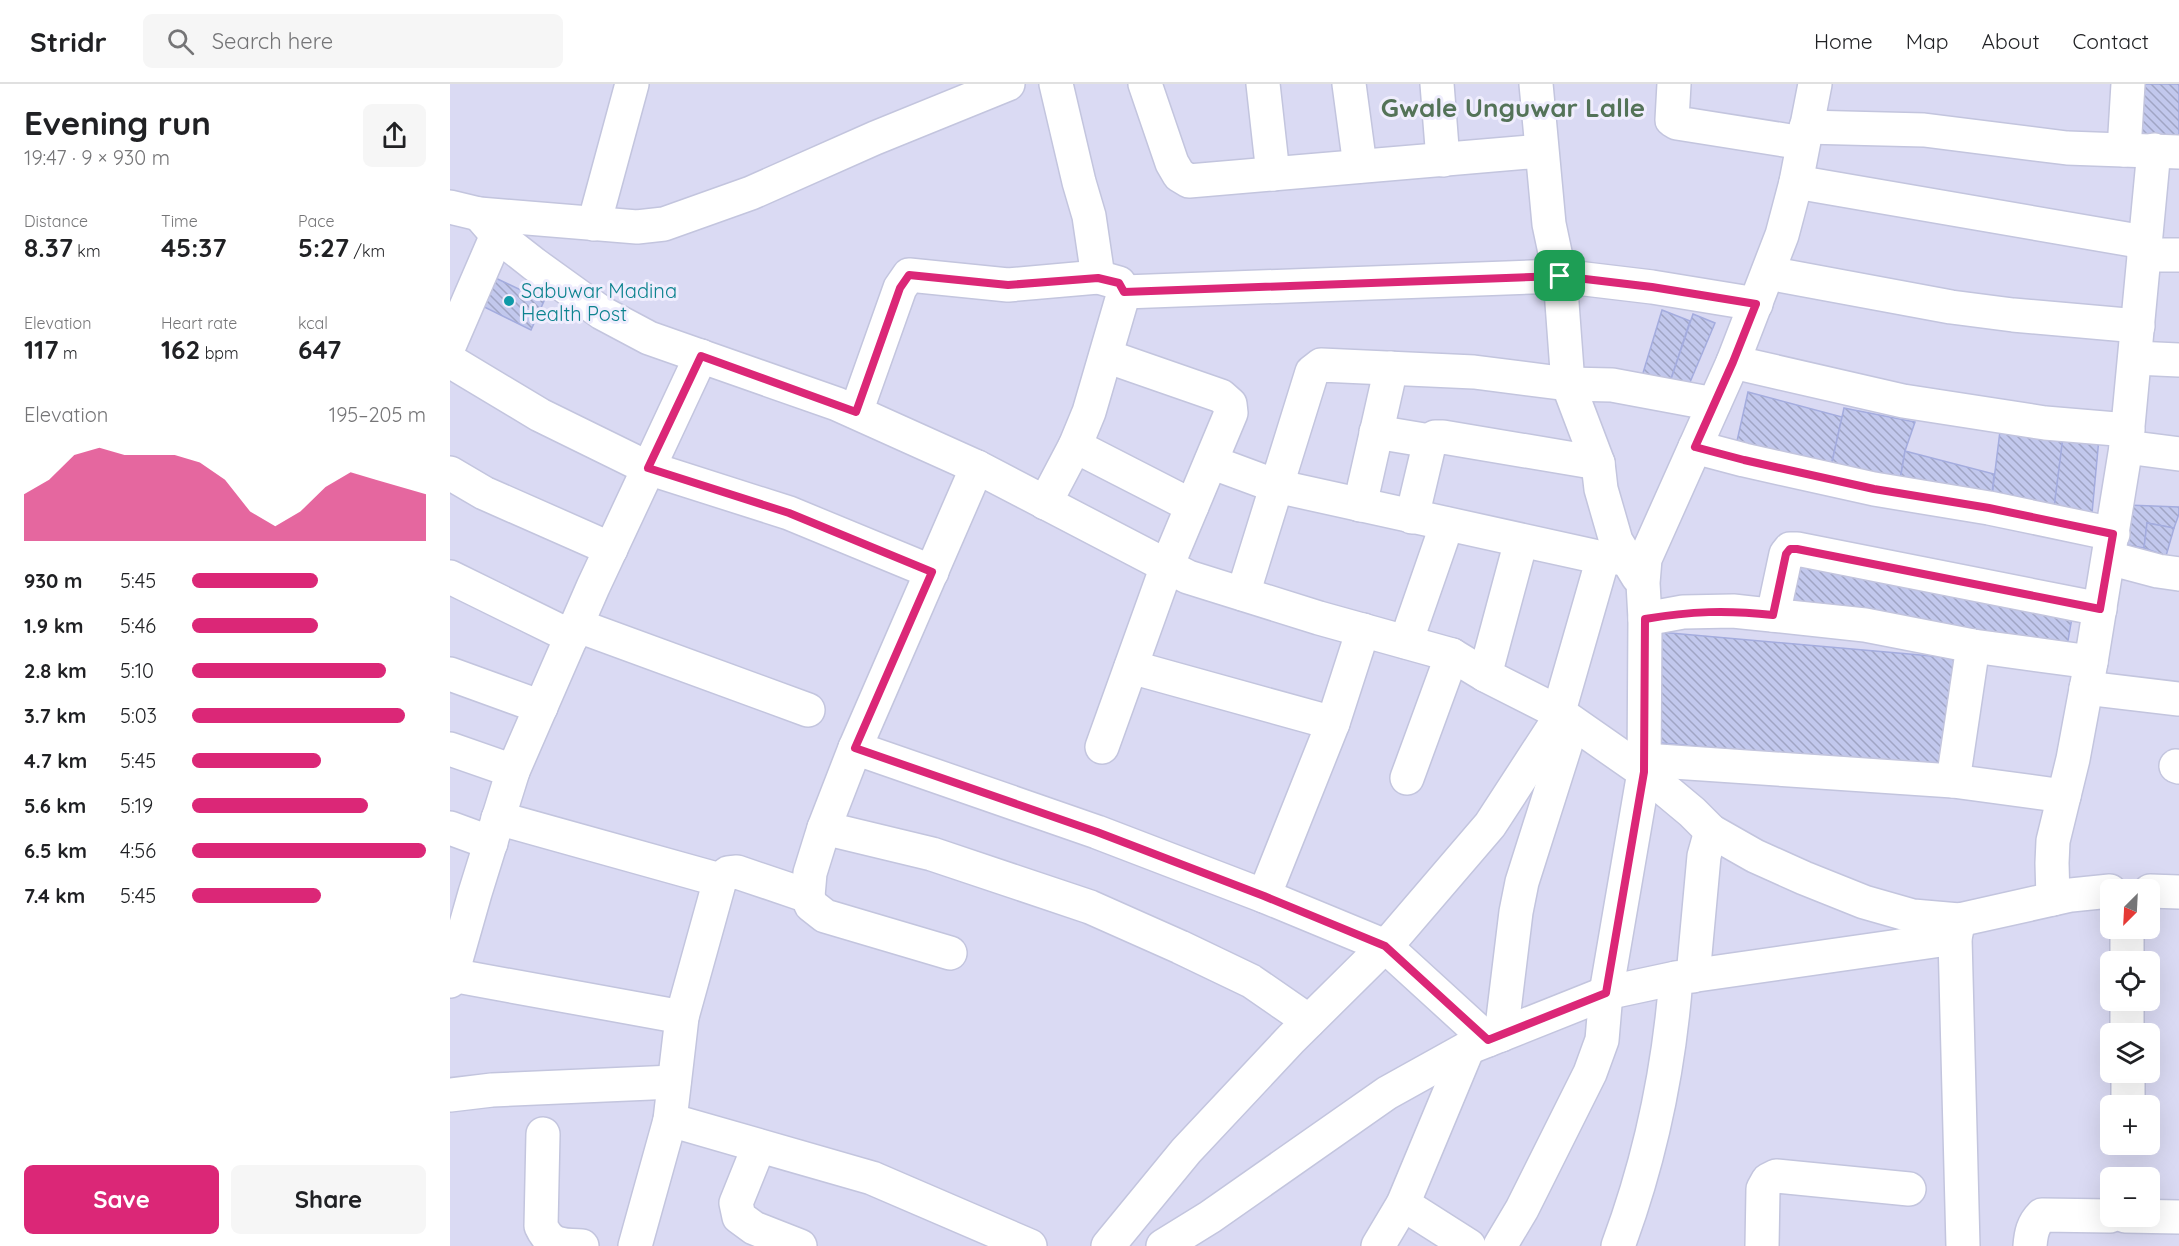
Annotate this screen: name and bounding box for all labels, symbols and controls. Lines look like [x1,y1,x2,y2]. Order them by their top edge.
search box [143,14,563,68]
text: Stridr [30,24,107,59]
icon: search [164,25,197,58]
text: Search here [212,27,333,55]
text: Home [1814,28,1873,54]
text: Map [1906,28,1949,54]
text: About [1982,28,2040,54]
text: Contact [2073,28,2149,54]
district label: Gwale Unguwar Lalle [1381,91,1645,124]
text: Evening run [24,102,211,143]
button: share [363,104,426,167]
text: 19:47 · 9 × 930 m [24,145,170,170]
text: Distance [24,211,88,231]
text: Time [161,211,198,231]
text: Pace [298,211,334,231]
text: 8.37 [24,231,73,264]
text: 45:37 [161,231,227,264]
text: 5:27 [298,231,349,264]
text: km [73,241,101,261]
text: /km [349,241,385,261]
pin [1534,250,1585,301]
icon: arrive [1543,259,1576,292]
place label: Sabuwar Madina Health Post [521,278,677,326]
marker: Sabuwar Madina Health Post [502,294,516,308]
text: Elevation [24,313,91,333]
text: Heart rate [161,313,237,333]
text: kcal [298,313,328,333]
text: 117 [24,333,59,366]
text: 162 [161,333,200,366]
text: 647 [298,333,341,366]
text: m [59,343,77,363]
text: bpm [200,343,239,363]
text: Elevation [24,402,108,427]
text: 195–205 m [329,402,426,427]
text: 930 m [24,568,82,593]
text: 5:45 [120,568,156,593]
text: 1.9 km [24,613,84,638]
text: 5:46 [120,613,156,638]
text: 2.8 km [24,658,87,683]
text: 5:10 [120,658,154,683]
text: 3.7 km [24,703,86,728]
text: 5:03 [120,703,157,728]
text: 4.7 km [24,748,87,773]
text: 5:45 [120,748,156,773]
text: 5.6 km [24,793,86,818]
text: 5:19 [120,793,153,818]
text: 6.5 km [24,838,87,863]
text: 4:56 [120,838,156,863]
north arrow [2100,879,2160,939]
map controls [2100,879,2160,1227]
text: 7.4 km [24,883,85,908]
text: 5:45 [120,883,156,908]
button: locate [2100,951,2160,1011]
button: layers [2100,1023,2160,1083]
button: + [2100,1095,2160,1155]
button: Save [24,1165,219,1234]
button: Share [231,1165,426,1234]
button: − [2100,1167,2160,1227]

